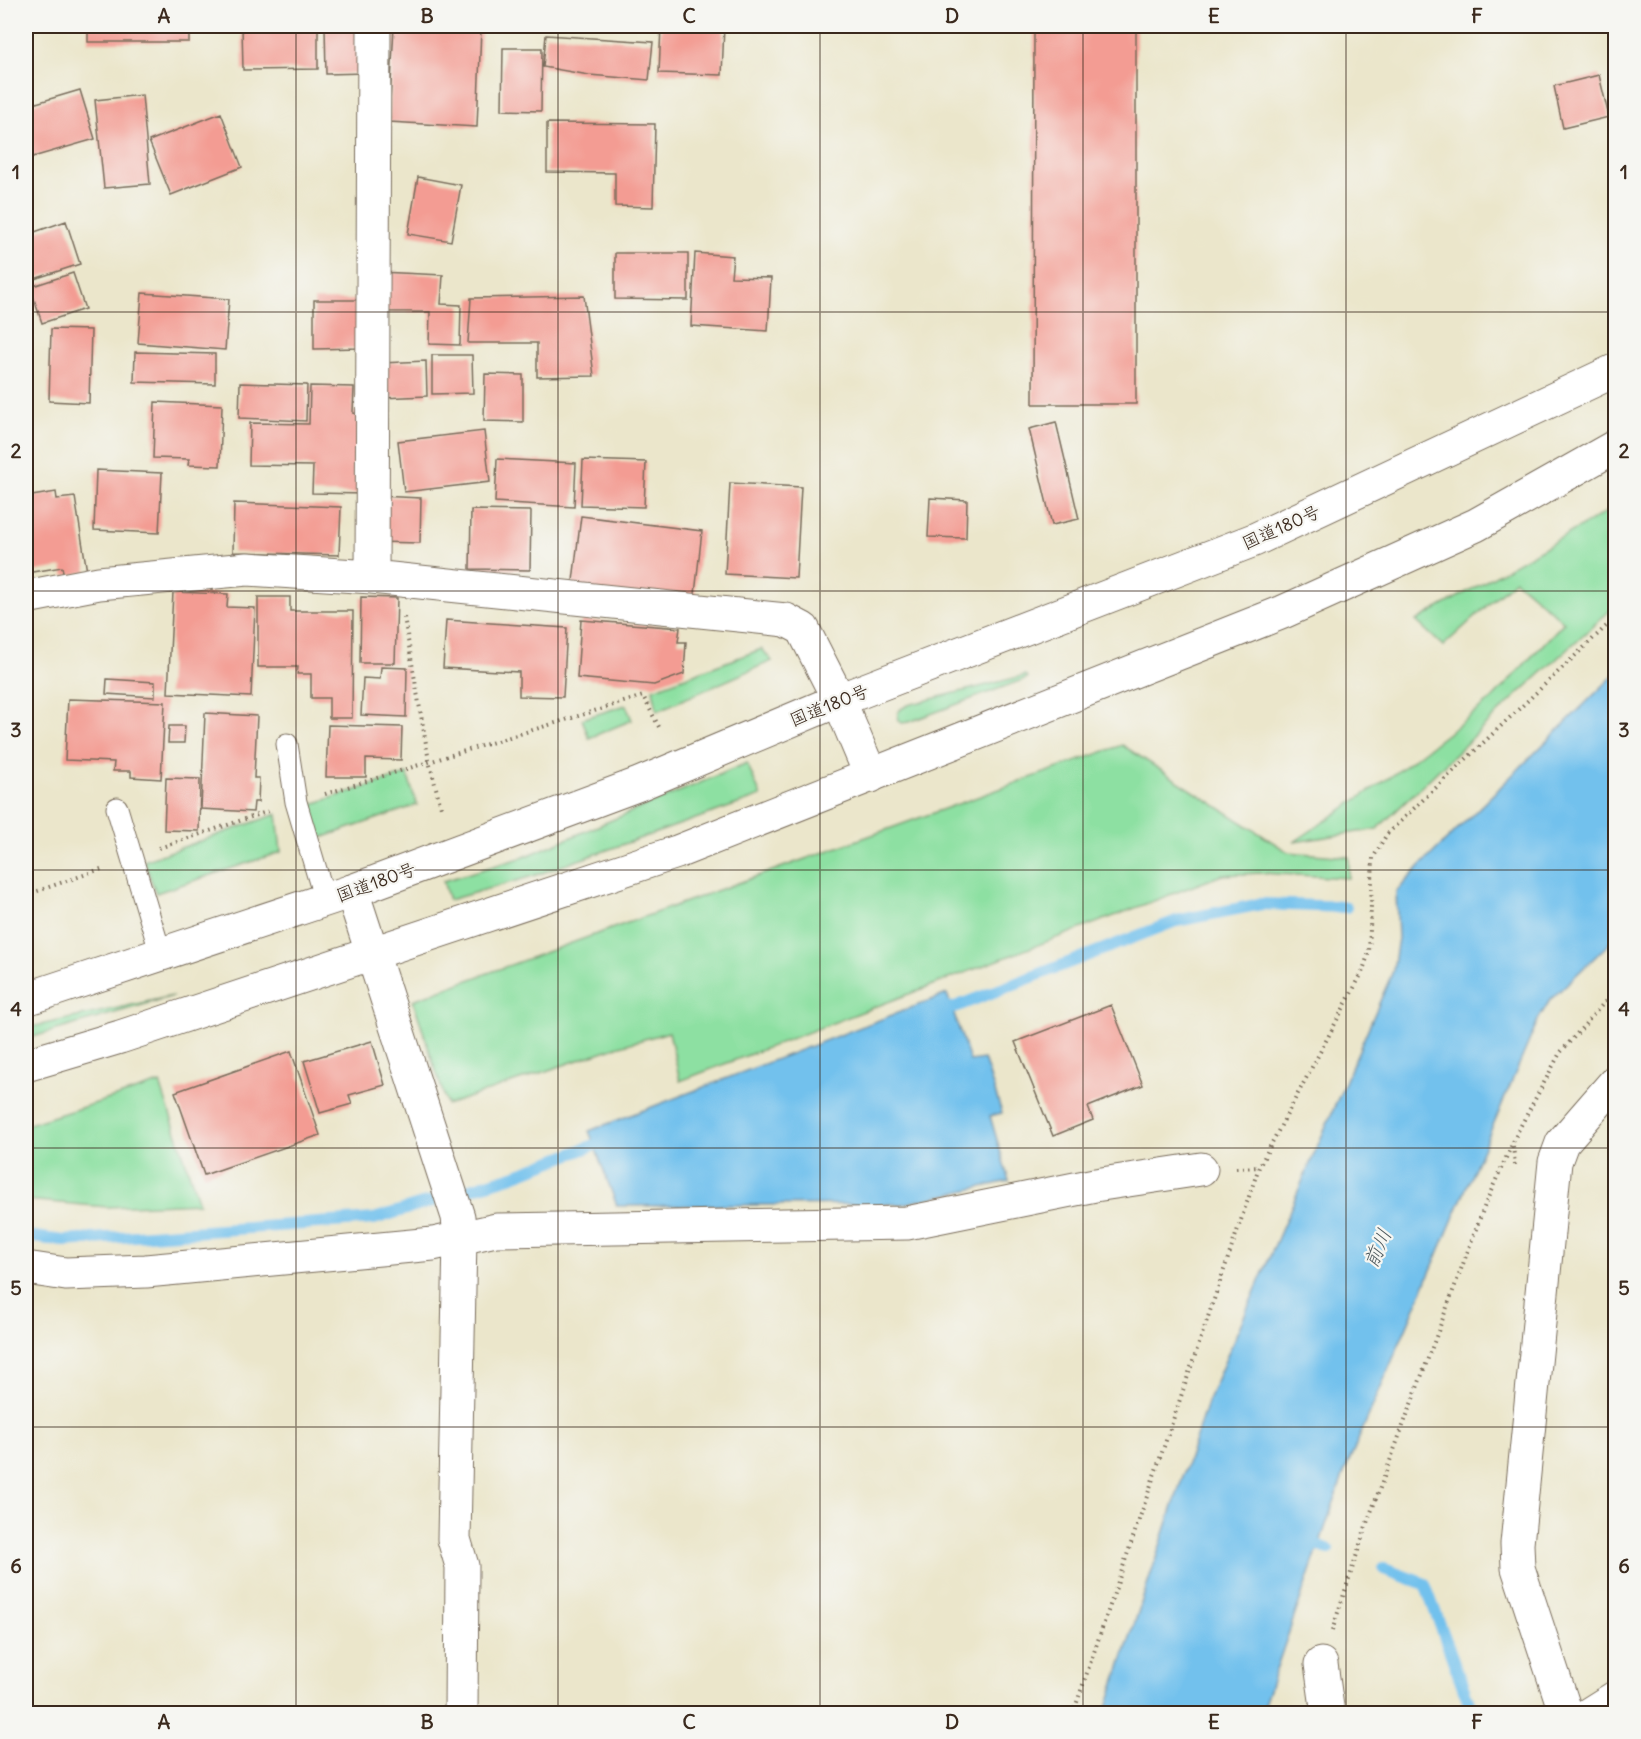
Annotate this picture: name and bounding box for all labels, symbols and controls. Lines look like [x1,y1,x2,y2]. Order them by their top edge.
text: A [158,3,171,28]
text: B [420,3,434,28]
text: C [682,3,696,28]
text: D [945,3,959,28]
text: E [1208,3,1220,28]
text: F [1471,3,1483,28]
text: 1 [12,159,20,184]
text: 1 [1620,159,1628,184]
text: 2 [11,438,22,463]
text: 2 [1619,438,1630,463]
street label: 国道180号 [1238,500,1324,554]
street label: 国道180号 [786,679,872,731]
text: 3 [10,717,22,742]
text: 3 [1618,717,1630,742]
street label: 国道180号 [333,857,419,907]
text: 4 [10,996,22,1021]
text: 4 [1618,996,1630,1021]
water label: 前川 [1357,1225,1397,1271]
text: 5 [10,1275,22,1300]
text: 5 [1618,1275,1630,1300]
text: 6 [10,1553,22,1578]
text: 6 [1618,1553,1630,1578]
text: A [158,1709,171,1734]
text: B [420,1709,434,1734]
text: C [682,1709,696,1734]
text: D [945,1709,959,1734]
text: E [1208,1709,1220,1734]
text: F [1471,1709,1483,1734]

